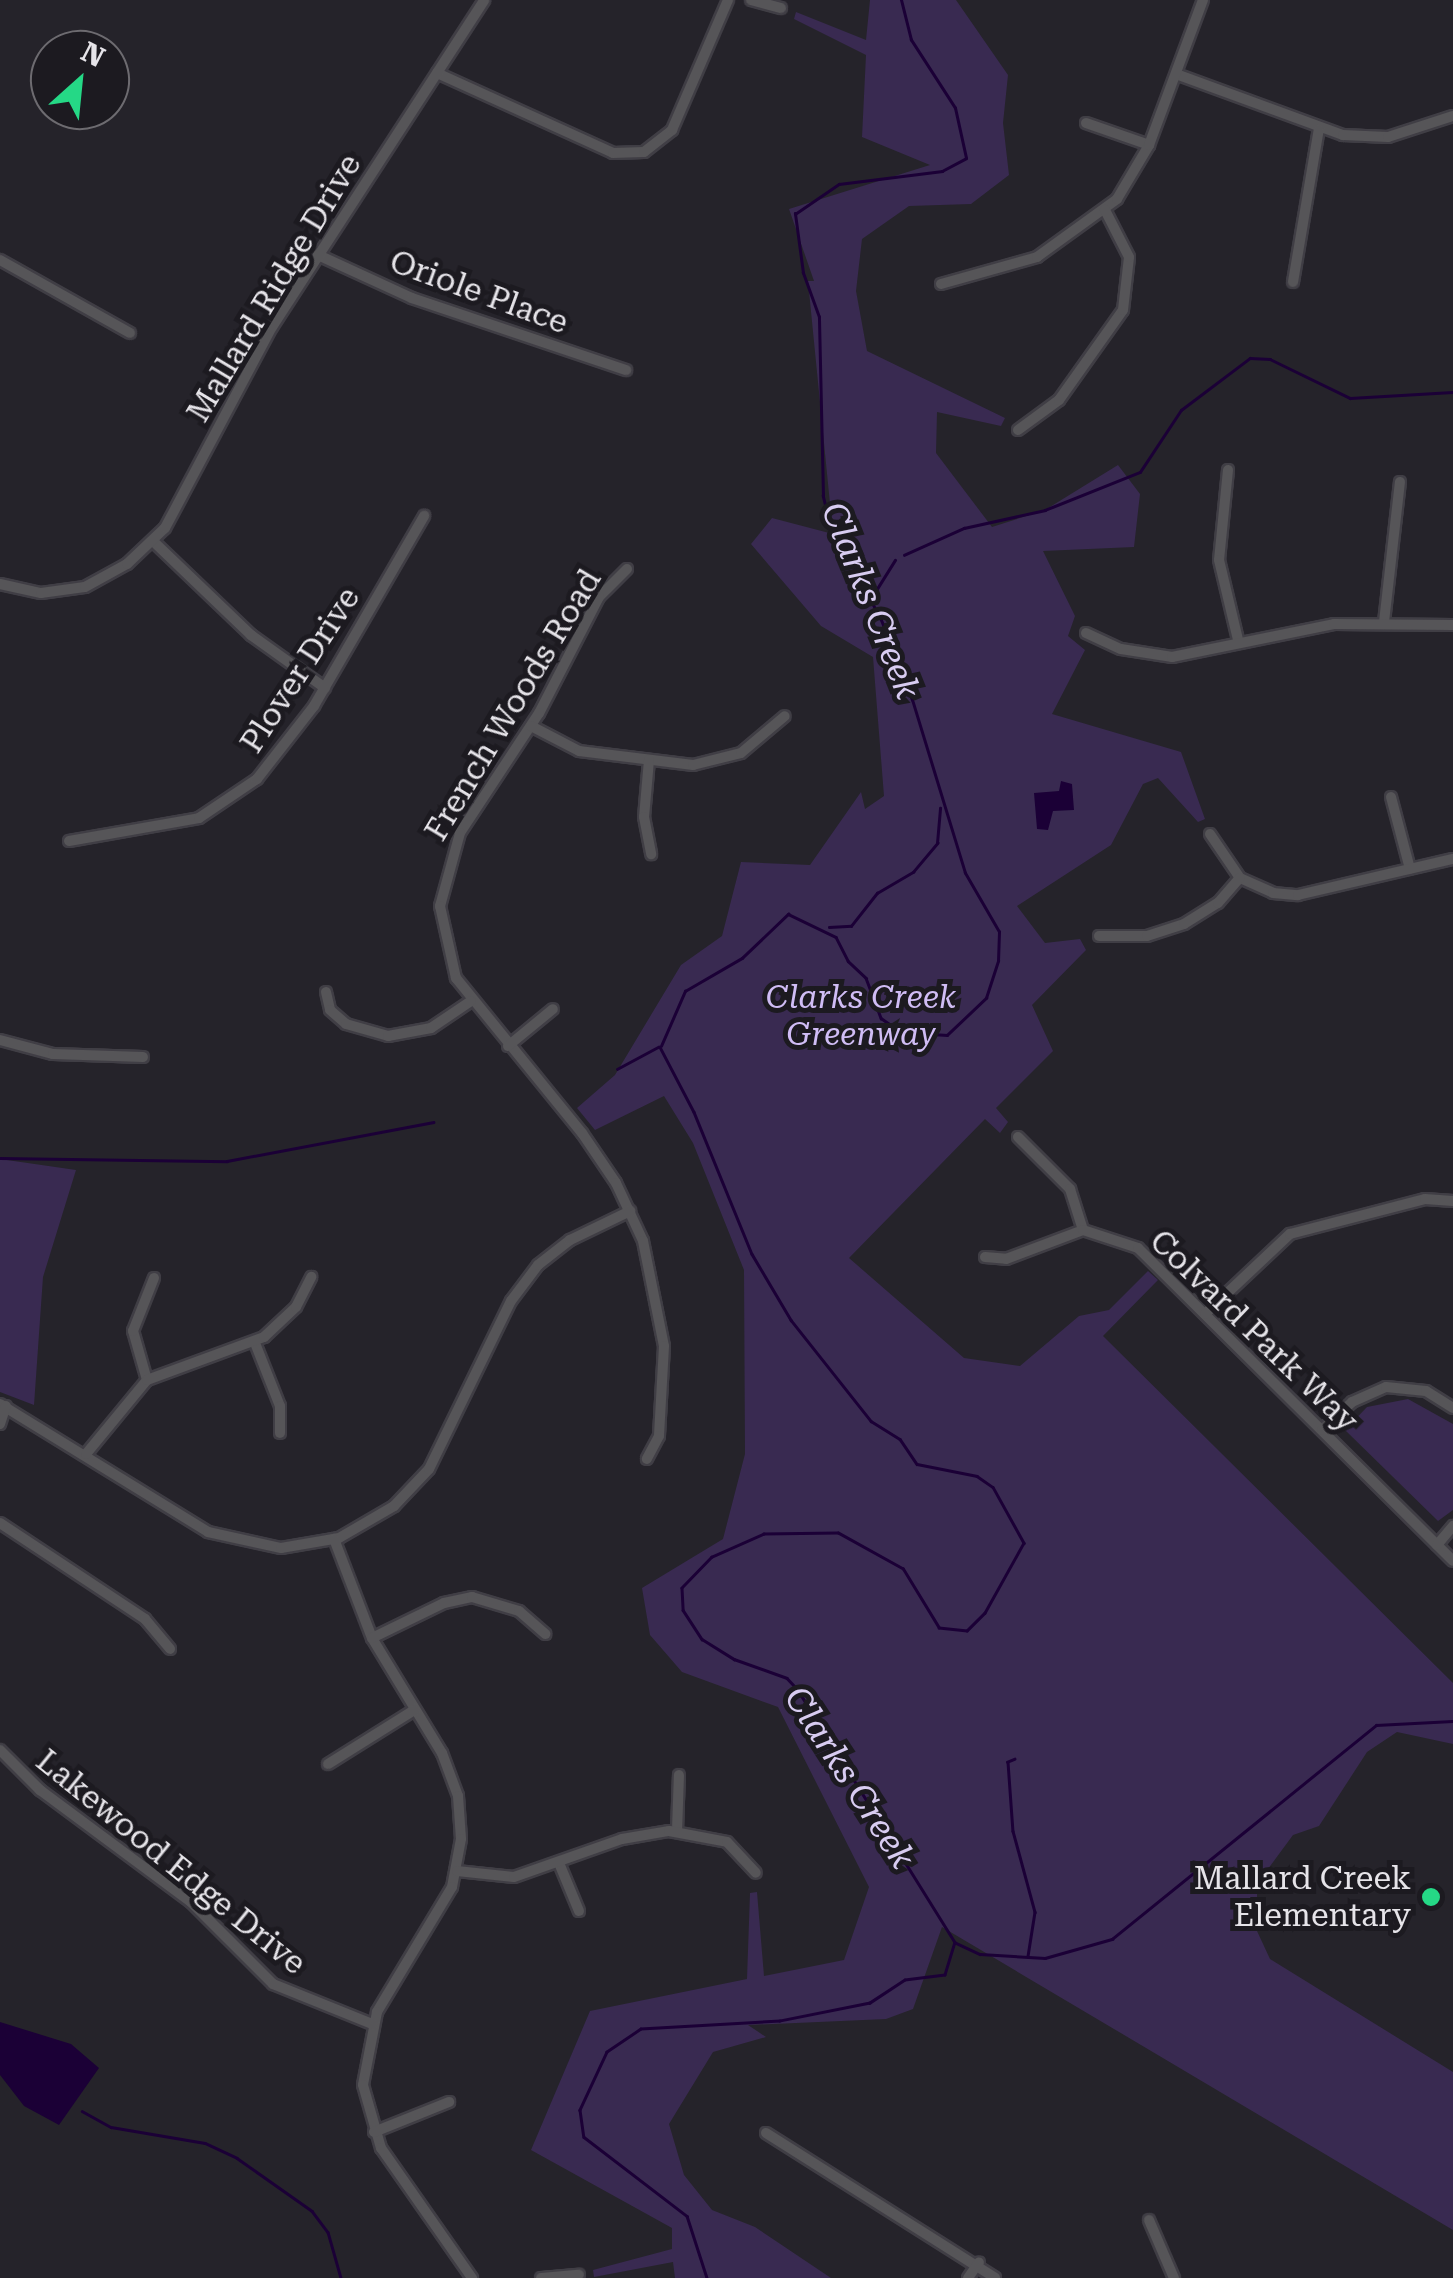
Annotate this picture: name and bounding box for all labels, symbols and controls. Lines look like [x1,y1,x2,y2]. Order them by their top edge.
north arrow [30,30,130,130]
text: N [76,35,110,74]
street label: Mallard Ridge Drive [179,147,369,429]
street label: Oriole Place [385,242,573,342]
water label: Clarks Creek [812,497,928,705]
street label: French Woods Road [417,562,609,848]
street label: Plover Drive [232,580,368,760]
park label: Clarks Creek Greenway [766,979,956,1054]
street label: Colvard Park Way [1142,1222,1366,1440]
water label: Clarks Creek [775,1679,923,1877]
street label: Lakewood Edge Drive [29,1741,313,1983]
place label: Mallard Creek Elementary [1194,1860,1411,1935]
marker: Mallard Creek Elementary [1420,1886,1442,1908]

